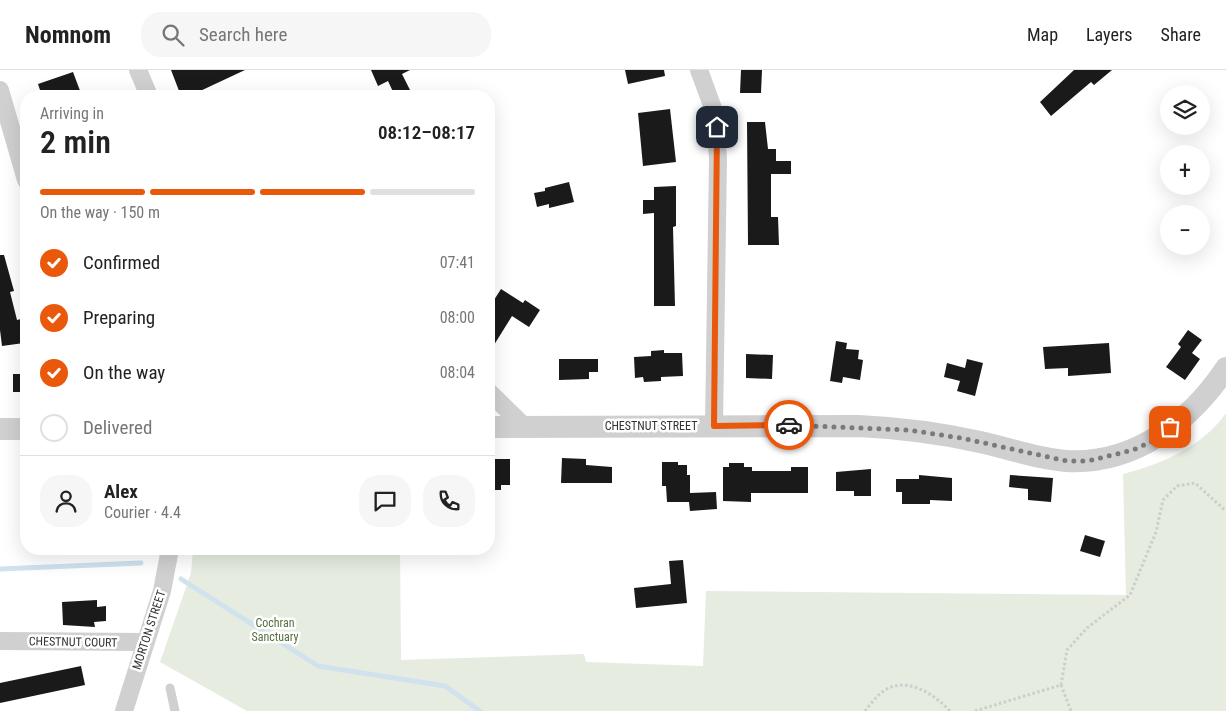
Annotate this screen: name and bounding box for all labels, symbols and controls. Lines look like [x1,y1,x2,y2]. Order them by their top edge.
search box [141,12,491,57]
text: Nomnom [25,21,111,49]
icon: search [159,21,187,49]
text: Search here [199,23,287,46]
text: Map [1027,24,1058,45]
text: Layers [1086,24,1133,45]
text: Share [1161,24,1201,45]
map controls [1160,85,1210,255]
button: layers [1160,85,1210,135]
text: Arriving in [40,104,104,123]
pin [696,106,738,148]
icon: home [703,113,731,141]
text: 08:12–08:17 [378,121,475,144]
text: 2 min [40,123,111,161]
button: + [1160,145,1210,195]
text: On the way · 150 m [40,203,160,222]
button: − [1160,205,1210,255]
icon: check [40,249,68,277]
text: Confirmed [83,251,160,274]
text: 07:41 [440,253,475,272]
icon: check [40,304,68,332]
text: Preparing [83,306,155,329]
text: 08:00 [440,308,475,327]
icon: check [40,359,68,387]
text: On the way [83,361,165,384]
text: 08:04 [440,363,475,382]
courier [764,400,814,450]
pin [1149,406,1191,448]
icon: car [775,411,803,439]
icon: bag [1156,413,1184,441]
text: Delivered [83,416,152,439]
street label: CHESTNUT STREET [605,419,697,433]
button: person [40,475,92,527]
button: chat [359,475,411,527]
button: phone [423,475,475,527]
text: Alex [104,480,138,503]
text: Courier · 4.4 [104,503,181,522]
street label: MORTON STREET [130,588,168,672]
park label: Cochran Sanctuary [251,616,299,644]
street label: CHESTNUT COURT [29,634,117,650]

